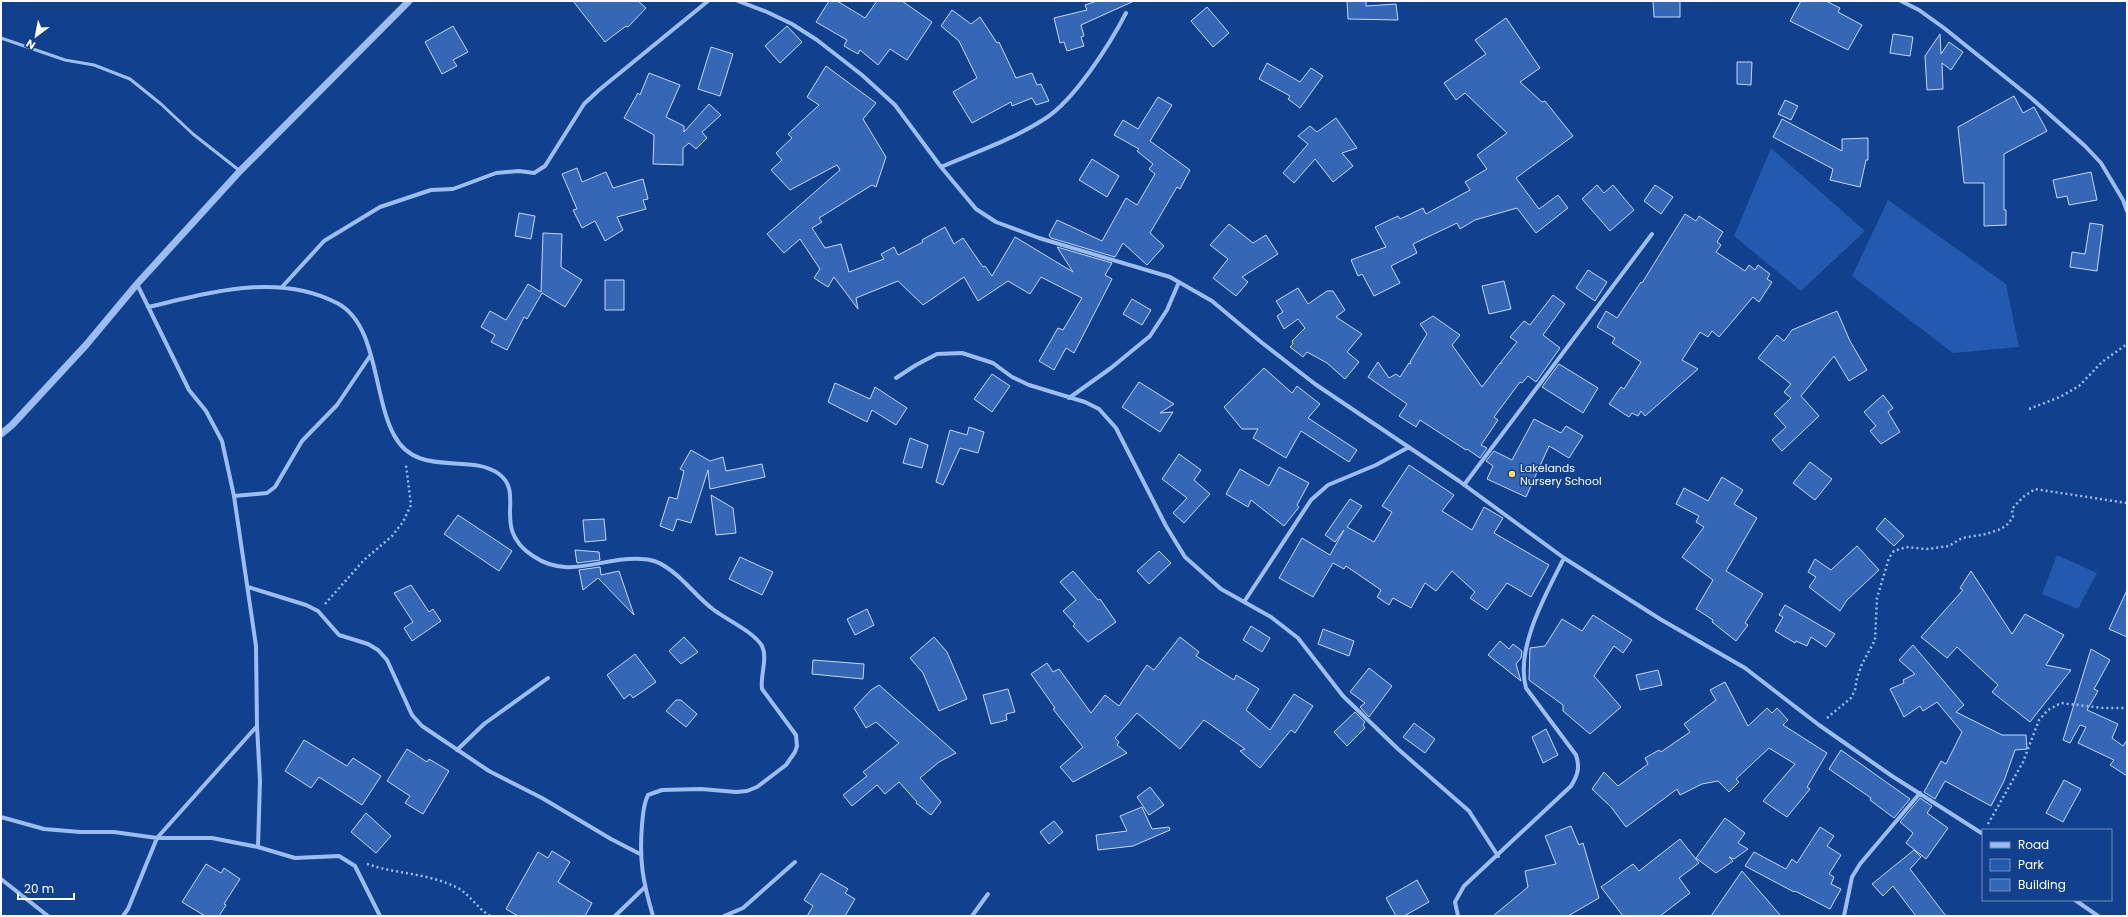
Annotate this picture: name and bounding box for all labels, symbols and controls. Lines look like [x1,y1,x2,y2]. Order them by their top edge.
north arrow [16,16,56,56]
text: N [23,36,38,53]
place label: Lakelands Nursery School [1520,460,1602,489]
marker: Lakelands Nursery School [1507,469,1517,479]
legend [1982,829,2112,901]
text: Road [2018,836,2049,853]
text: Park [2018,856,2045,873]
scale bar [18,875,74,901]
text: Building [2018,876,2066,893]
text: 20 m [24,880,54,897]

